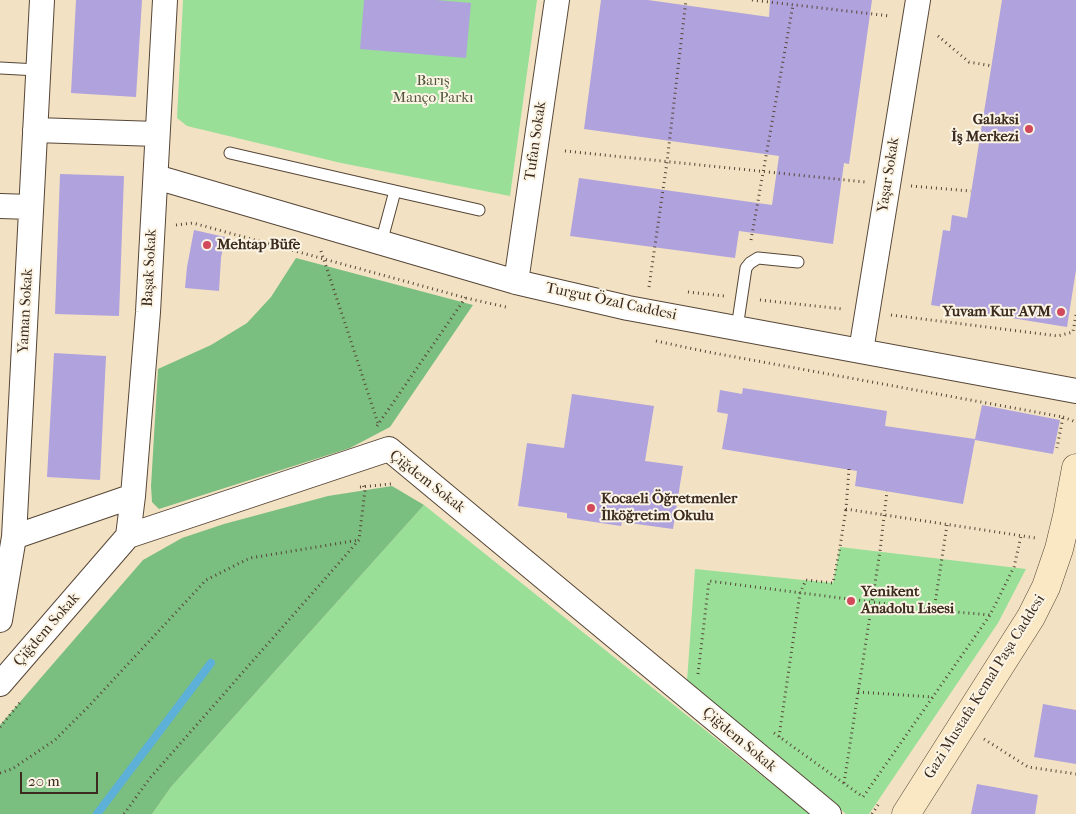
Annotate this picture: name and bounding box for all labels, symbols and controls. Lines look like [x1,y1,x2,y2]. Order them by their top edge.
park label: Barış Manço Parkı [393,72,473,107]
street label: Tufan Sokak [522,100,550,182]
place label: Galaksi İş Merkezi [951,111,1019,146]
marker: Galaksi İş Merkezi [1023,123,1035,135]
street label: Yaşar Sokak [874,136,904,214]
street label: Başak Sokak [139,229,161,307]
place label: Mehtap Büfe [217,236,300,254]
marker: Mehtap Büfe [201,239,213,251]
street label: Yaman Sokak [15,268,37,354]
street label: Turgut Özal Caddesi [544,279,678,325]
place label: Yuvam Kur AVM [942,303,1051,321]
marker: Yuvam Kur AVM [1055,306,1067,318]
street label: Çiğdem Sokak [385,447,469,517]
place label: Kocaeli Öğretmenler İlköğretim Okulu [601,490,737,525]
marker: Kocaeli Öğretmenler İlköğretim Okulu [585,502,597,514]
place label: Yenikent Anadolu Lisesi [861,583,954,618]
street label: Çiğdem Sokak [10,590,84,670]
street label: Gazi Mustafa Kemal Paşa Caddesi [921,592,1049,782]
marker: Yenikent Anadolu Lisesi [845,595,857,607]
street label: Çiğdem Sokak [698,704,780,776]
scale bar [22,762,100,794]
text: 20 m [28,772,60,790]

